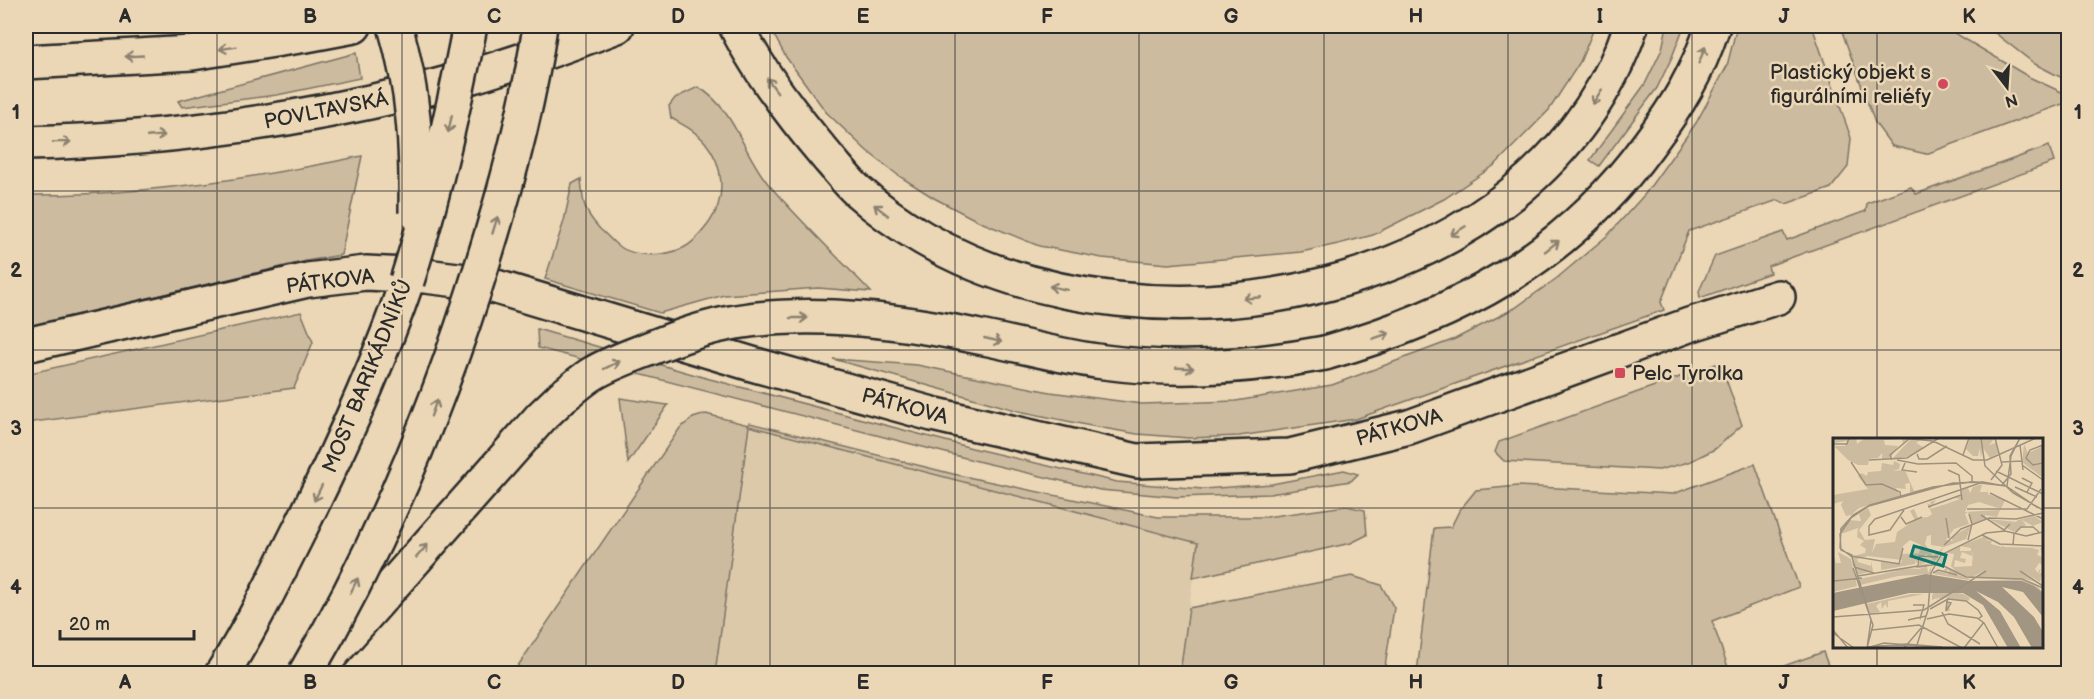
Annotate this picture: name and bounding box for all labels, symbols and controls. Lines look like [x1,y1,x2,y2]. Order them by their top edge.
text: A [118,5,132,29]
text: B [303,5,317,29]
text: C [487,5,501,29]
text: D [671,5,685,29]
text: E [857,5,870,29]
text: F [1041,5,1053,29]
text: G [1224,5,1239,29]
text: H [1409,5,1423,29]
text: I [1597,5,1603,29]
text: J [1779,5,1791,29]
text: K [1962,5,1976,29]
one-way arrow [219,42,239,53]
one-way arrow [1697,46,1708,65]
one-way arrow [124,51,144,62]
north arrow [1977,57,2037,117]
place label: Plastický objekt s figurálními reliéfy [1770,60,1932,109]
marker: Plastický objekt s figurálními reliéfy [1936,77,1950,91]
one-way arrow [766,78,778,94]
street label: POVLTAVSKÁ [262,86,390,135]
one-way arrow [1591,88,1603,105]
text: N [2002,89,2019,111]
text: 1 [12,101,20,125]
text: 1 [2074,101,2082,125]
one-way arrow [444,114,455,133]
one-way arrow [145,130,165,141]
one-way arrow [51,136,71,148]
one-way arrow [873,203,889,216]
one-way arrow [490,216,501,235]
one-way arrow [1449,224,1466,237]
one-way arrow [1544,239,1560,252]
text: 2 [10,259,22,283]
text: 2 [2072,259,2084,283]
street label: PÁTKOVA [285,264,376,299]
street label: MOST BARIKÁDNÍKŮ [316,276,418,476]
one-way arrow [1049,282,1068,294]
one-way arrow [1242,293,1262,304]
one-way arrow [789,312,809,324]
one-way arrow [1371,330,1389,341]
one-way arrow [982,335,1002,346]
one-way arrow [603,358,621,370]
place label: Pelc Tyrolka [1632,361,1744,386]
one-way arrow [1175,362,1195,374]
marker: Pelc Tyrolka [1613,366,1627,380]
street label: PÁTKOVA [859,383,951,430]
one-way arrow [429,399,440,418]
street label: PÁTKOVA [1353,403,1445,452]
text: 3 [10,417,22,441]
text: 3 [2072,417,2084,441]
inset map [1833,438,2043,648]
one-way arrow [312,483,324,501]
one-way arrow [414,543,428,559]
text: 4 [10,576,22,600]
text: 4 [2072,576,2084,600]
one-way arrow [348,577,360,595]
scale bar [60,603,194,641]
text: 20 m [69,614,110,635]
text: A [118,671,132,695]
text: B [303,671,317,695]
text: C [487,671,501,695]
text: D [671,671,685,695]
text: E [857,671,870,695]
text: F [1041,671,1053,695]
text: G [1224,671,1239,695]
text: H [1409,671,1423,695]
text: I [1597,671,1603,695]
text: J [1779,671,1791,695]
text: K [1962,671,1976,695]

